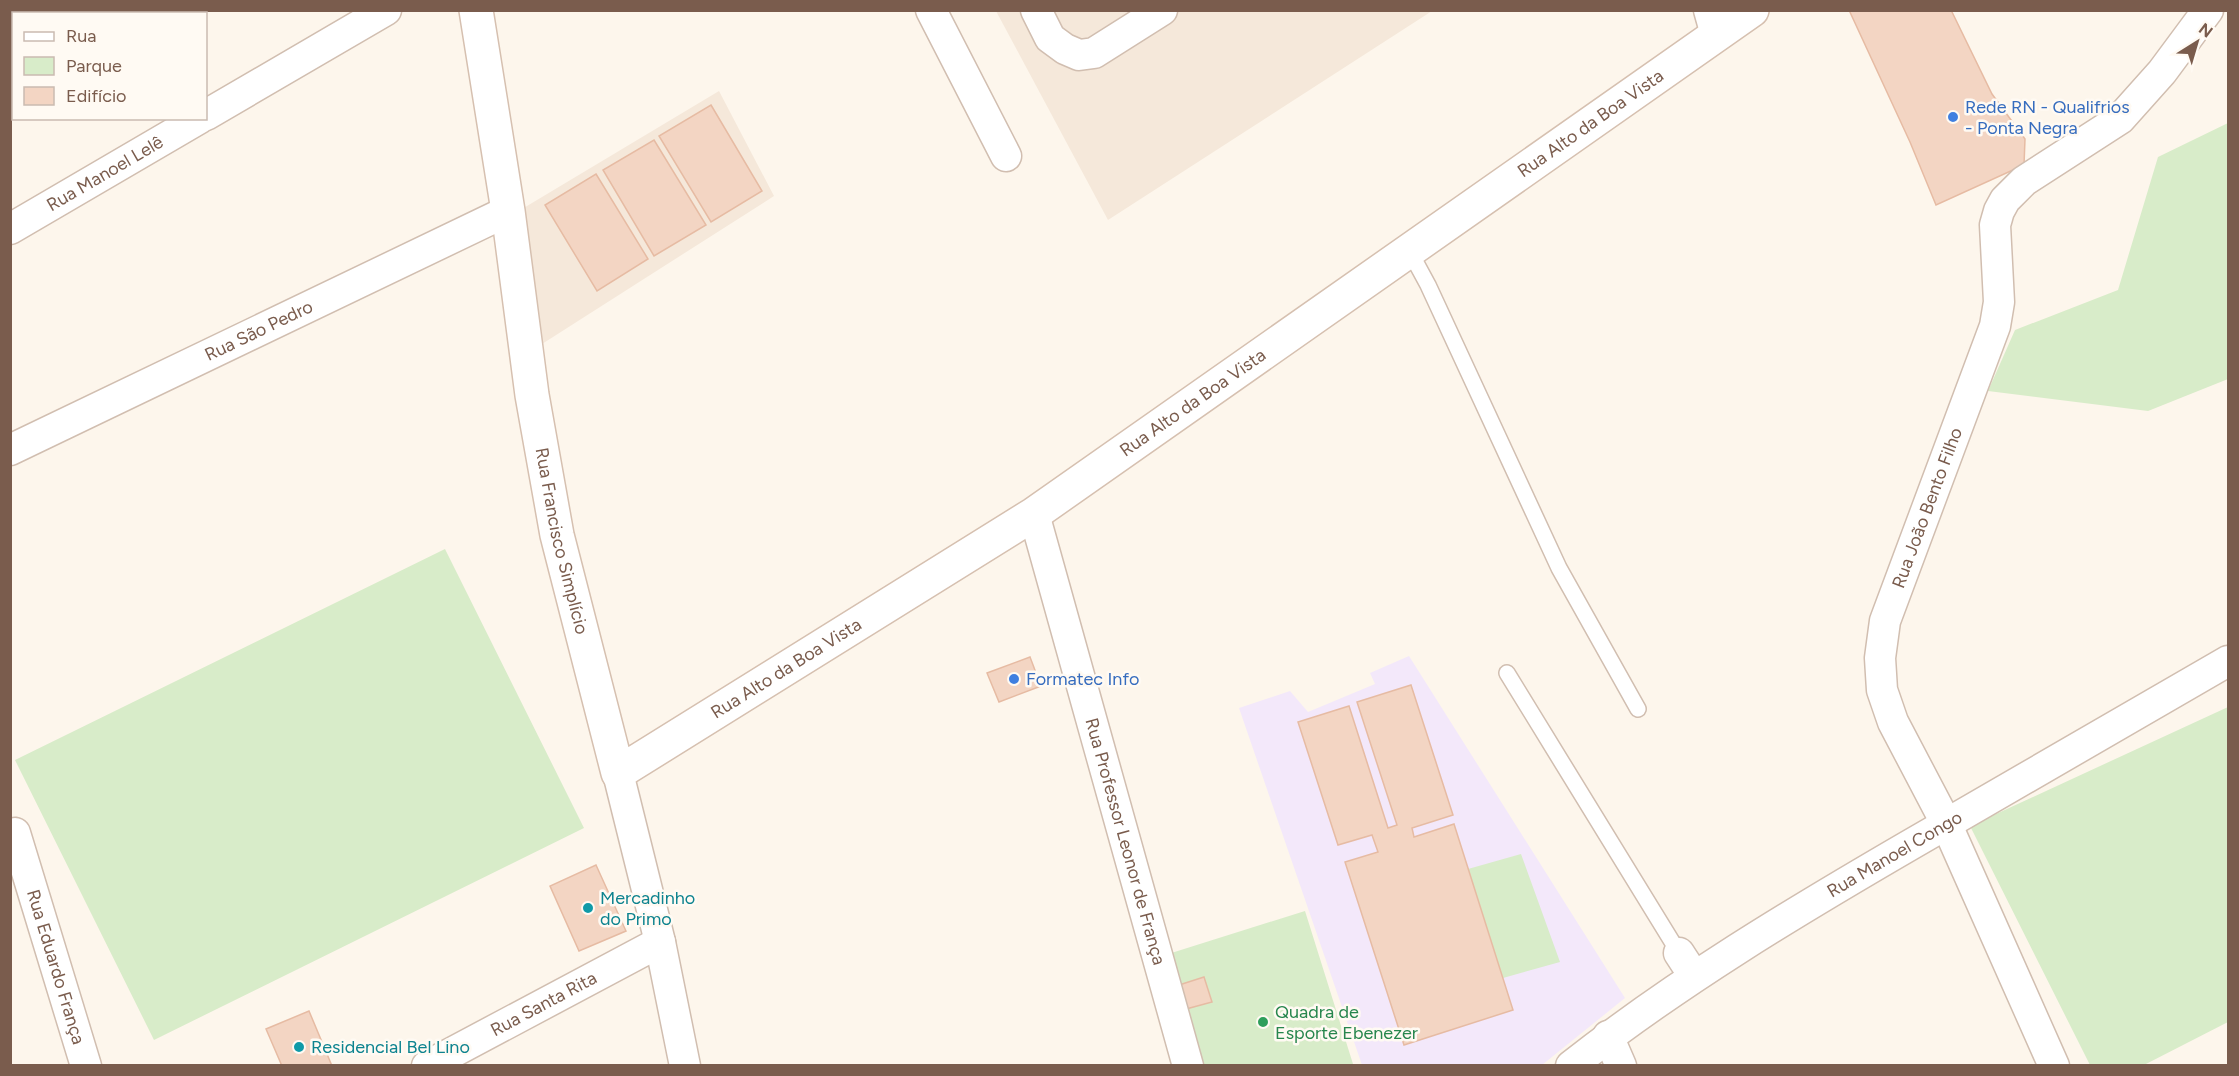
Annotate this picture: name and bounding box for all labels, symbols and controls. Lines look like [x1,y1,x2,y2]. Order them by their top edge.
legend [12,12,207,120]
north arrow [2167,12,2227,72]
text: N [2195,19,2216,42]
text: Rua [66,25,97,47]
text: Parque [66,55,122,77]
street label: Rua Alto da Boa Vista [1513,65,1668,182]
text: Edifício [66,85,127,107]
place label: Rede RN - Qualifrios - Ponta Negra [1965,96,2130,139]
marker: Rede RN - Qualifrios - Ponta Negra [1946,110,1960,124]
street label: Rua Manoel Lelê [43,131,167,216]
street label: Rua São Pedro [201,295,316,366]
street label: Rua Alto da Boa Vista [1116,344,1270,461]
street label: Rua João Bento Filho [1887,424,1967,591]
street label: Rua Francisco Simplício [531,446,593,637]
street label: Rua Alto da Boa Vista [707,613,865,723]
place label: Formatec Info [1026,668,1139,690]
marker: Formatec Info [1007,672,1021,686]
street label: Rua Professor Leonor de França [1080,715,1170,968]
street label: Rua Manoel Congo [1823,806,1966,902]
street label: Rua Eduardo França [22,887,90,1047]
place label: Mercadinho do Primo [600,887,695,930]
marker: Mercadinho do Primo [581,901,595,915]
street label: Rua Santa Rita [487,967,600,1041]
place label: Quadra de Esporte Ebenezer [1275,1001,1418,1044]
marker: Quadra de Esporte Ebenezer [1256,1015,1270,1029]
place label: Residencial Bel Lino [311,1036,470,1058]
marker: Residencial Bel Lino [292,1040,306,1054]

